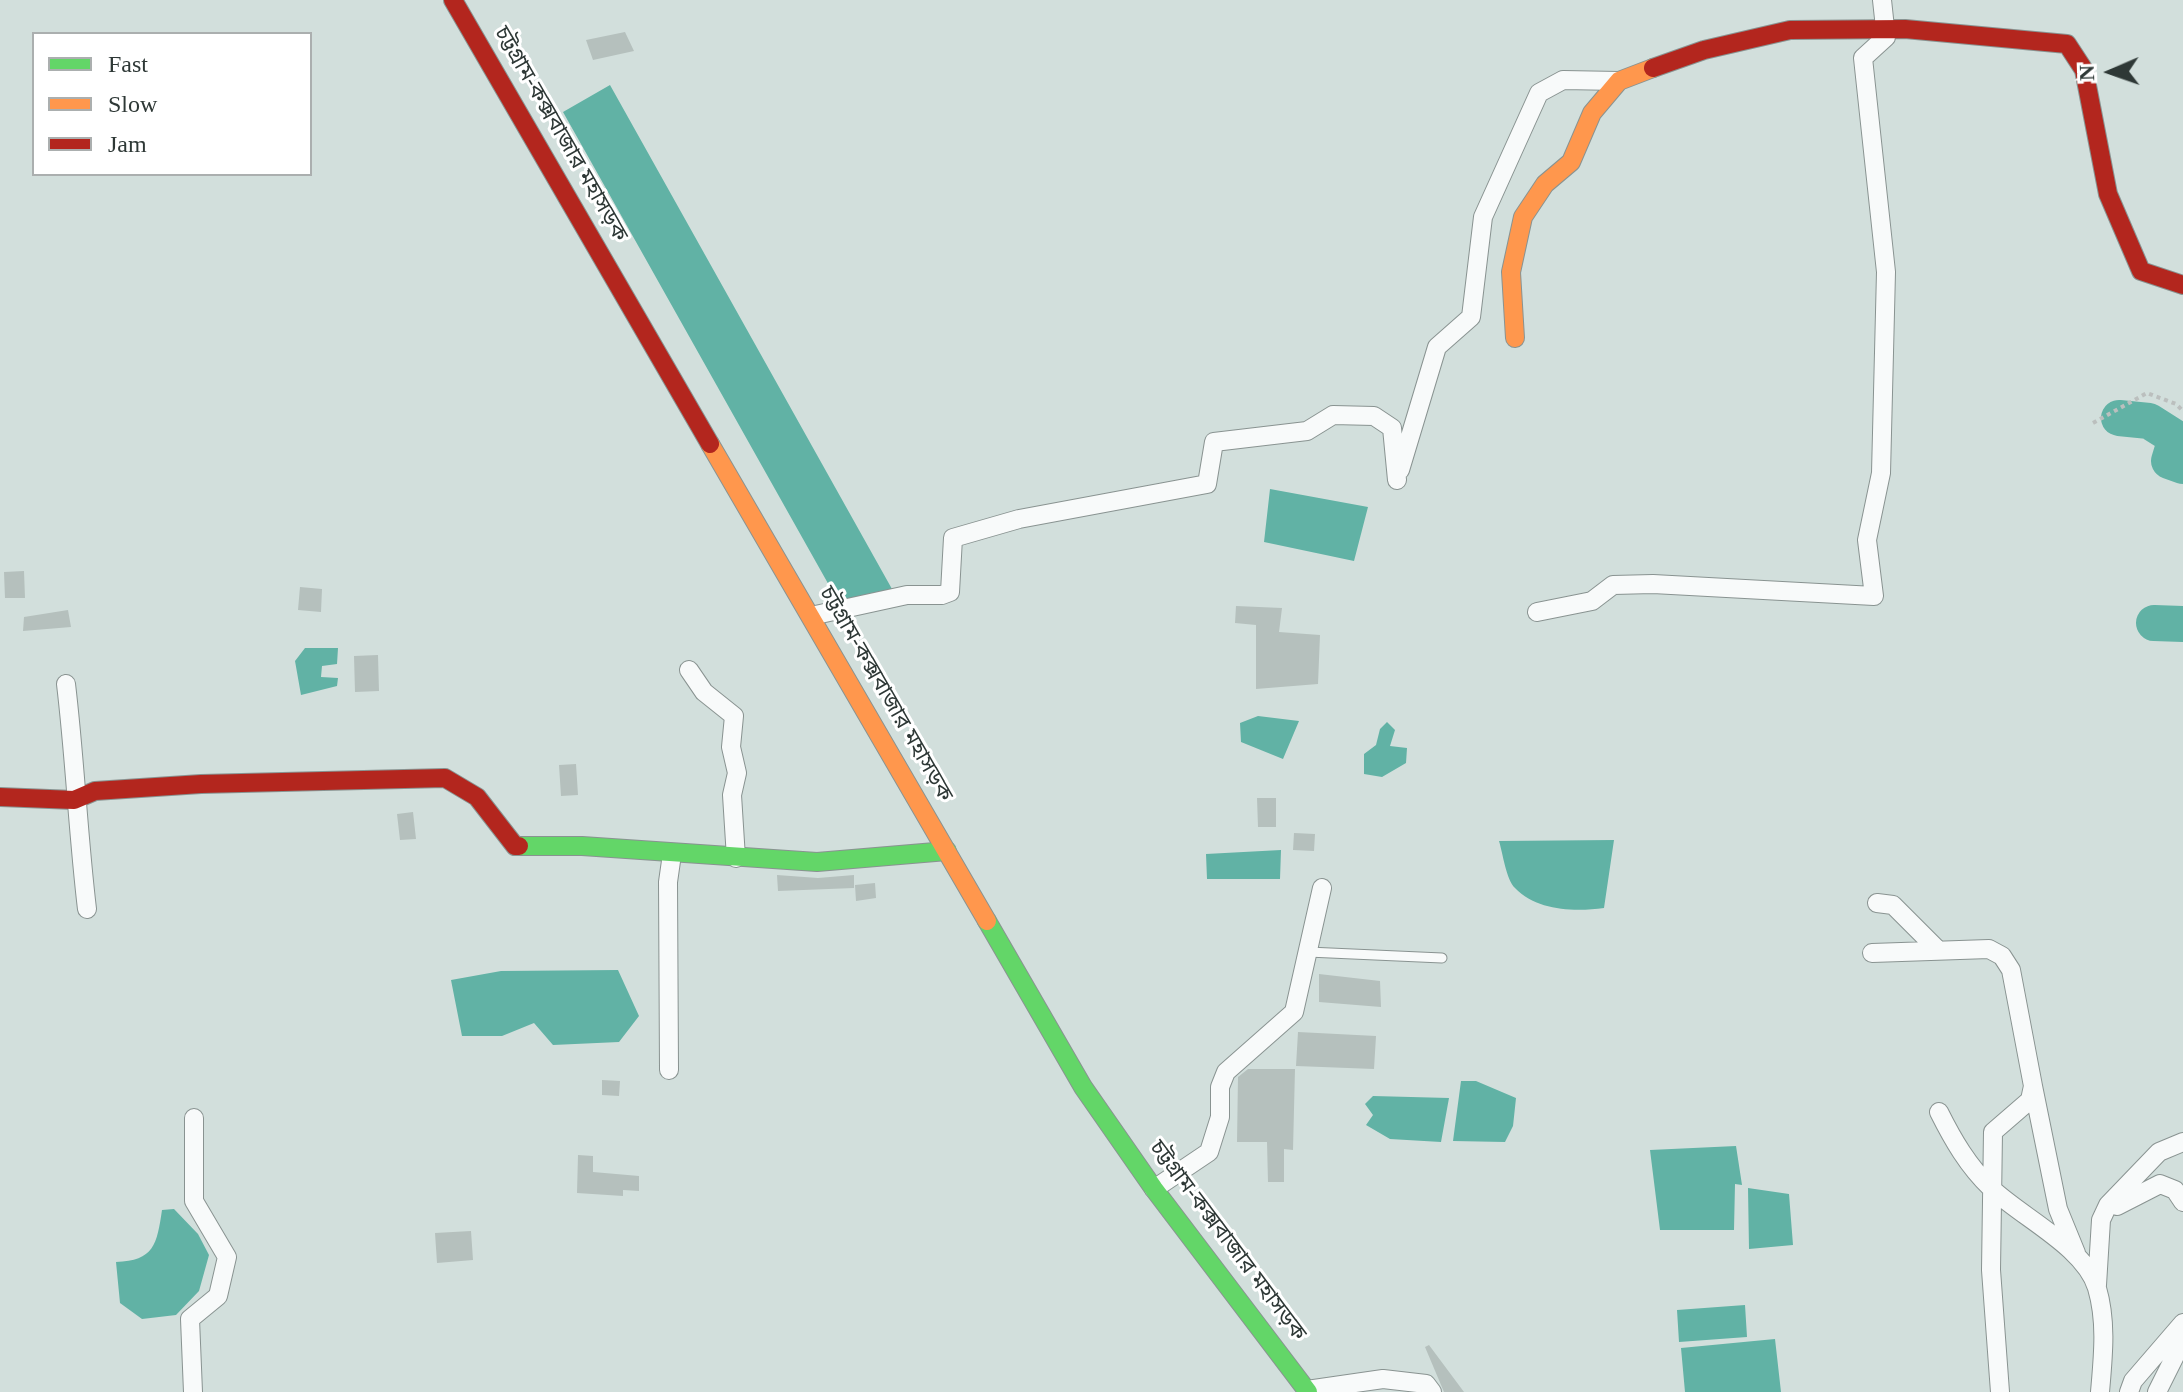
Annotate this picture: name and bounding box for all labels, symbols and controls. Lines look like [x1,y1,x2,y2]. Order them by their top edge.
street label: চট্টগ্রাম-কক্সবাজার মহাসড়ক [487,23,631,247]
legend [32,32,312,176]
north arrow [2071,32,2151,112]
text: Fast [108,51,148,77]
text: N [2074,64,2099,81]
text: Slow [108,91,157,117]
text: Jam [108,131,147,157]
street label: চট্টগ্রাম-কক্সবাজার মহাসড়ক [812,583,956,807]
street label: চট্টগ্রাম-কক্সবাজার মহাসড়ক [1142,1137,1310,1347]

